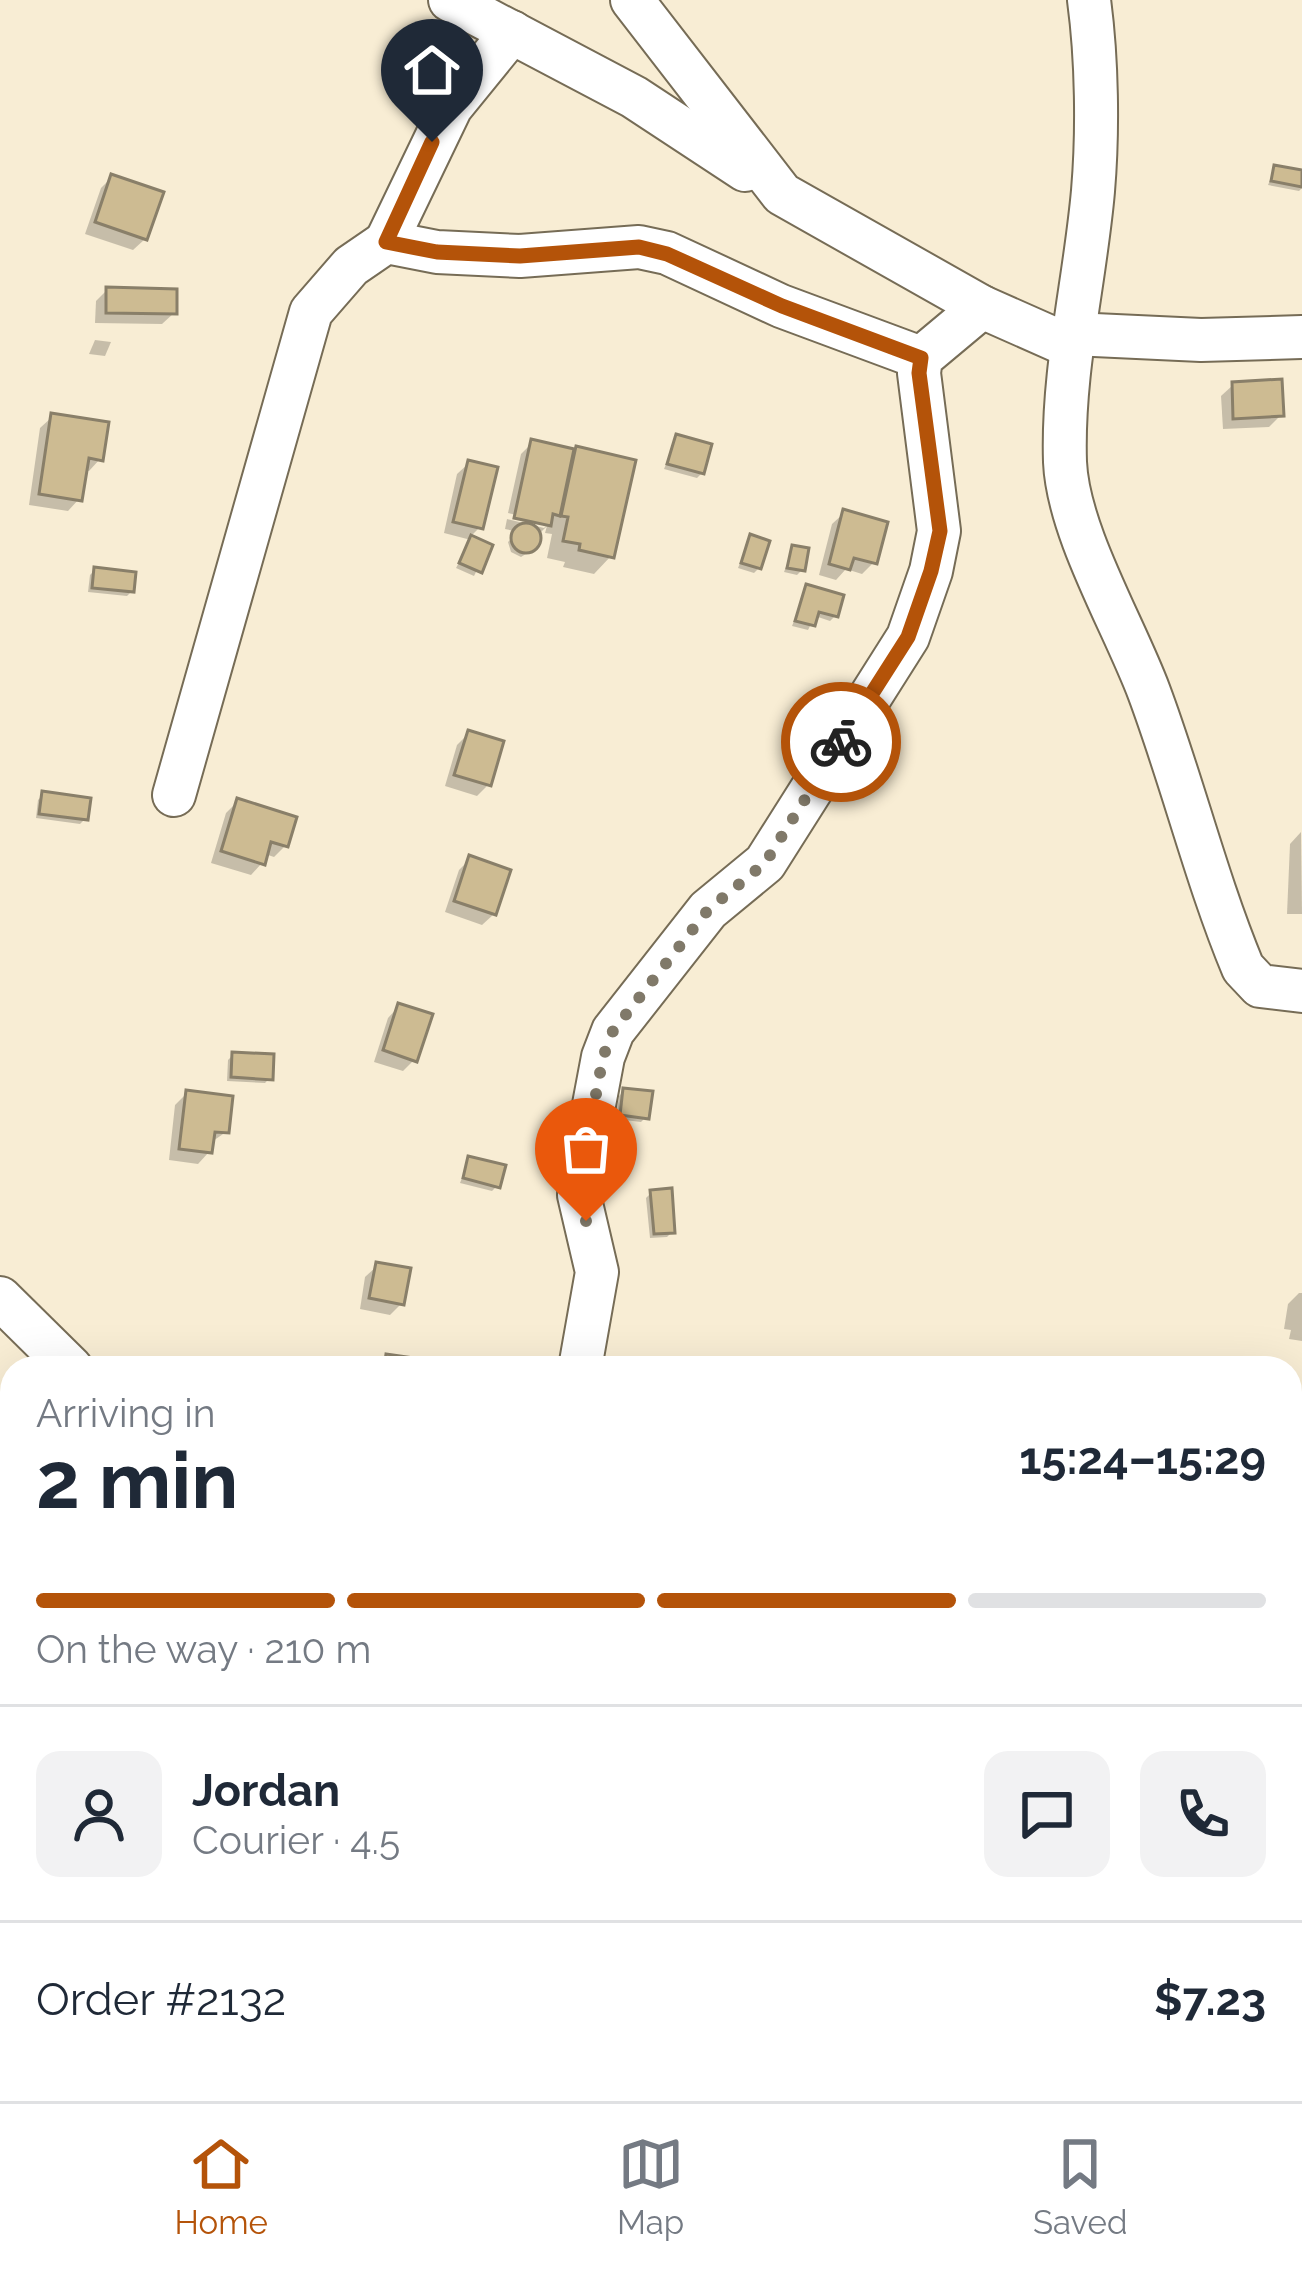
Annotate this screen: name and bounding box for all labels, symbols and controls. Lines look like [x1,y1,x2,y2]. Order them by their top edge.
pin [381,19,483,142]
icon: home [399,37,465,103]
courier [781,682,901,802]
icon: bike [808,709,874,775]
pin [535,1098,637,1221]
icon: bag [553,1116,619,1182]
text: Arriving in [36,1390,216,1436]
text: 15:24–15:29 [1019,1432,1266,1485]
text: 2 min [36,1435,238,1526]
text: On the way · 210 m [36,1626,371,1672]
button: person [36,1751,162,1877]
button: chat [984,1751,1110,1877]
button: phone [1140,1751,1266,1877]
text: Jordan [192,1764,340,1817]
text: Courier · 4.5 [192,1817,400,1863]
text: Order #2132 [36,1973,286,2026]
text: $7.23 [1154,1973,1266,2026]
tab: Home [175,2131,268,2242]
tab: Map [617,2131,684,2242]
tab: Saved [1033,2131,1127,2242]

